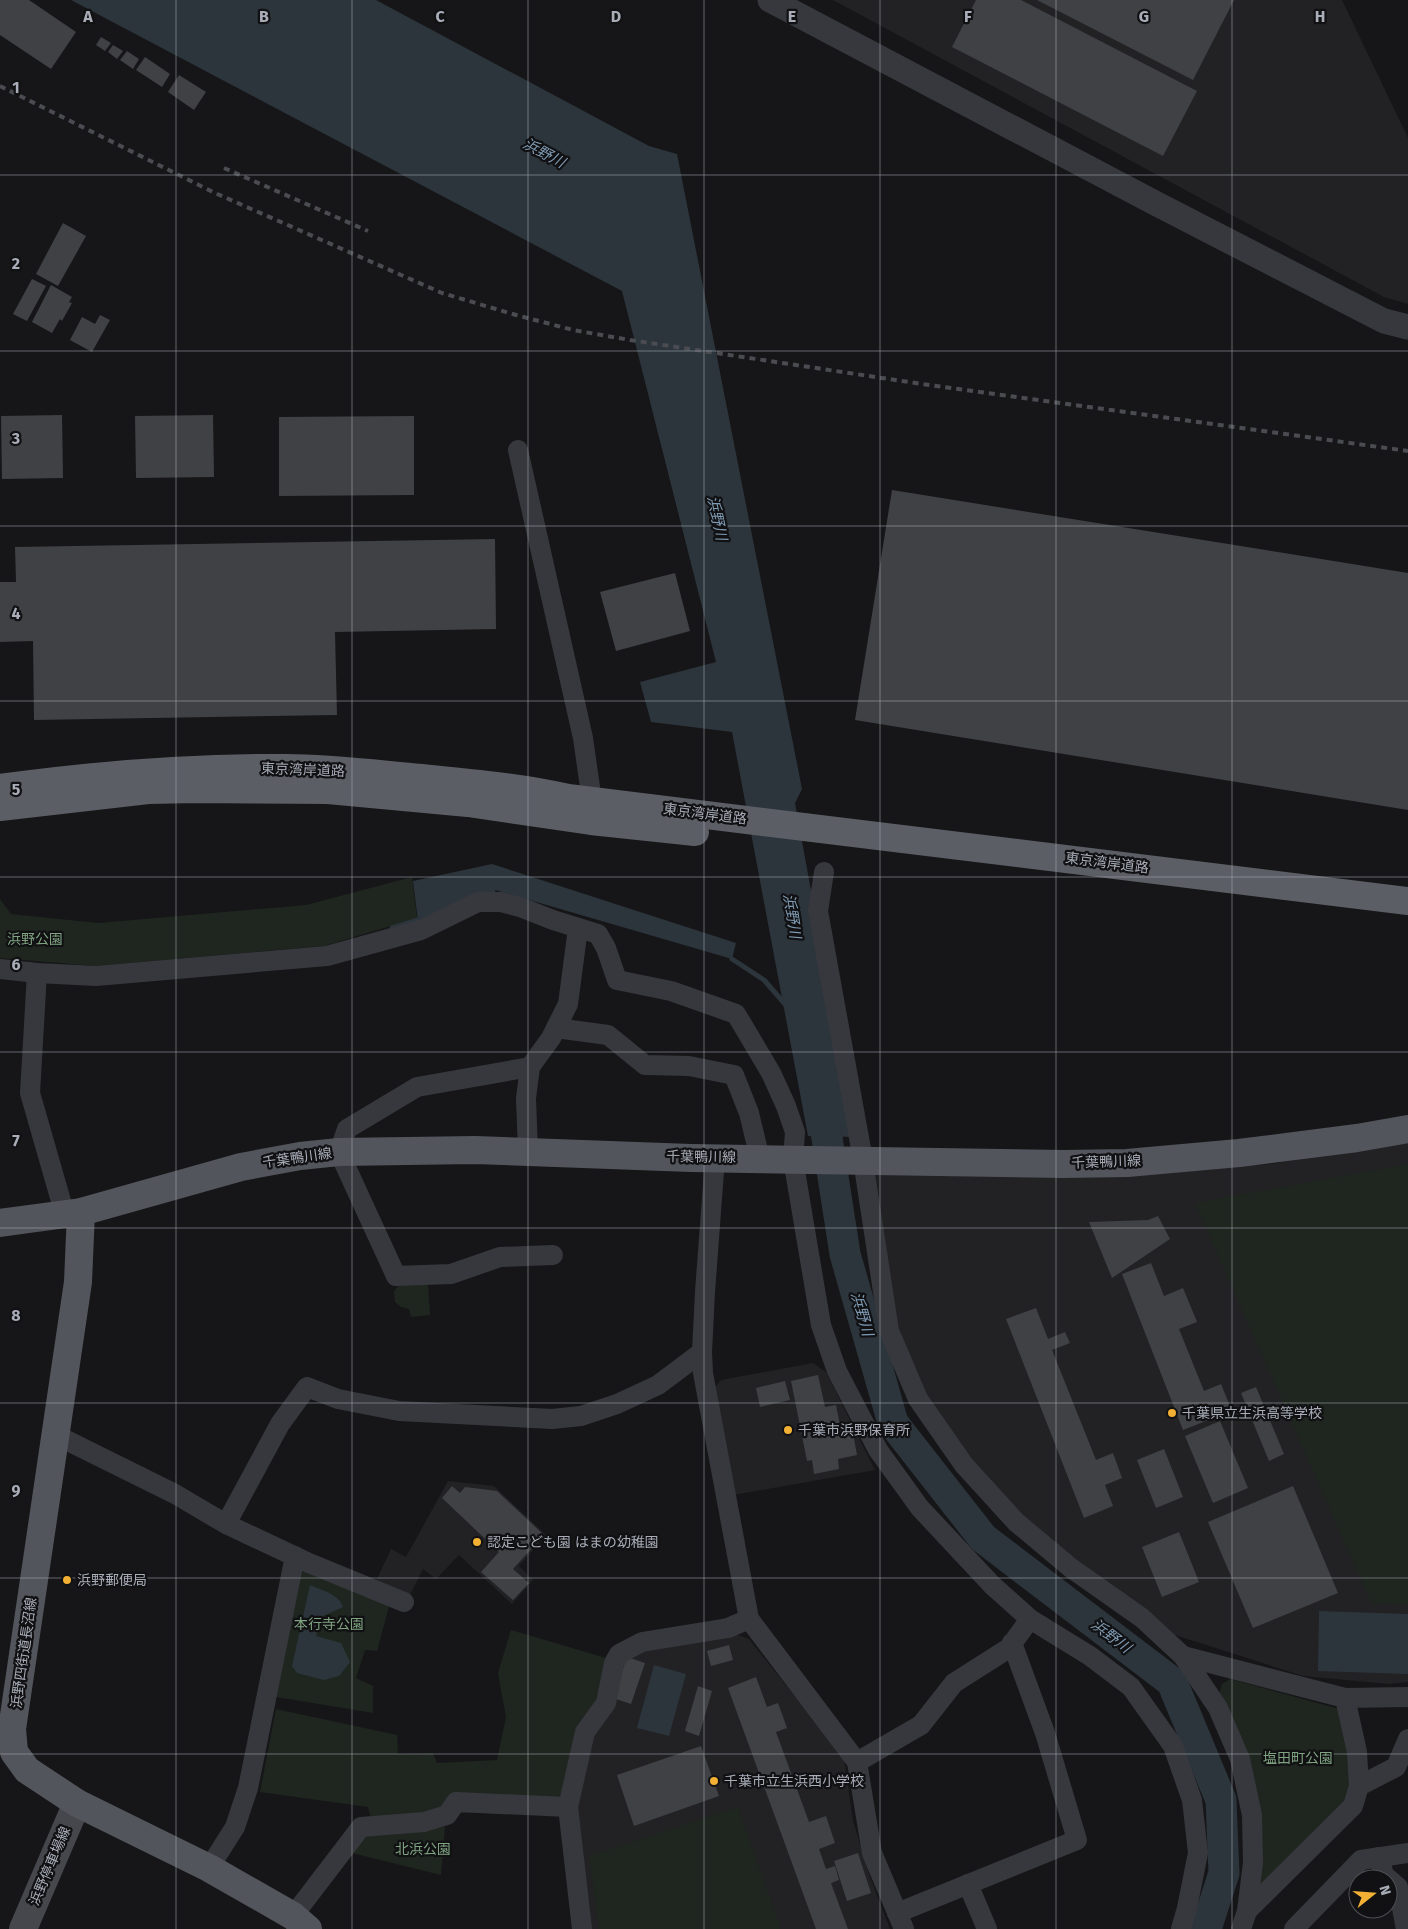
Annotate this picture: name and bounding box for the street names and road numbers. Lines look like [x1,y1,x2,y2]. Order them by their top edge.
street label: 東京湾岸道路 [261,760,345,780]
street label: 東京湾岸道路 [662,800,748,828]
street label: 東京湾岸道路 [1064,849,1150,877]
street label: 千葉鴨川線 [261,1145,333,1171]
street label: 千葉鴨川線 [666,1148,736,1166]
street label: 千葉鴨川線 [1071,1152,1141,1172]
street label: 浜野四街道長沼線 [8,1596,40,1710]
street label: 浜野停車場線 [26,1824,74,1908]

